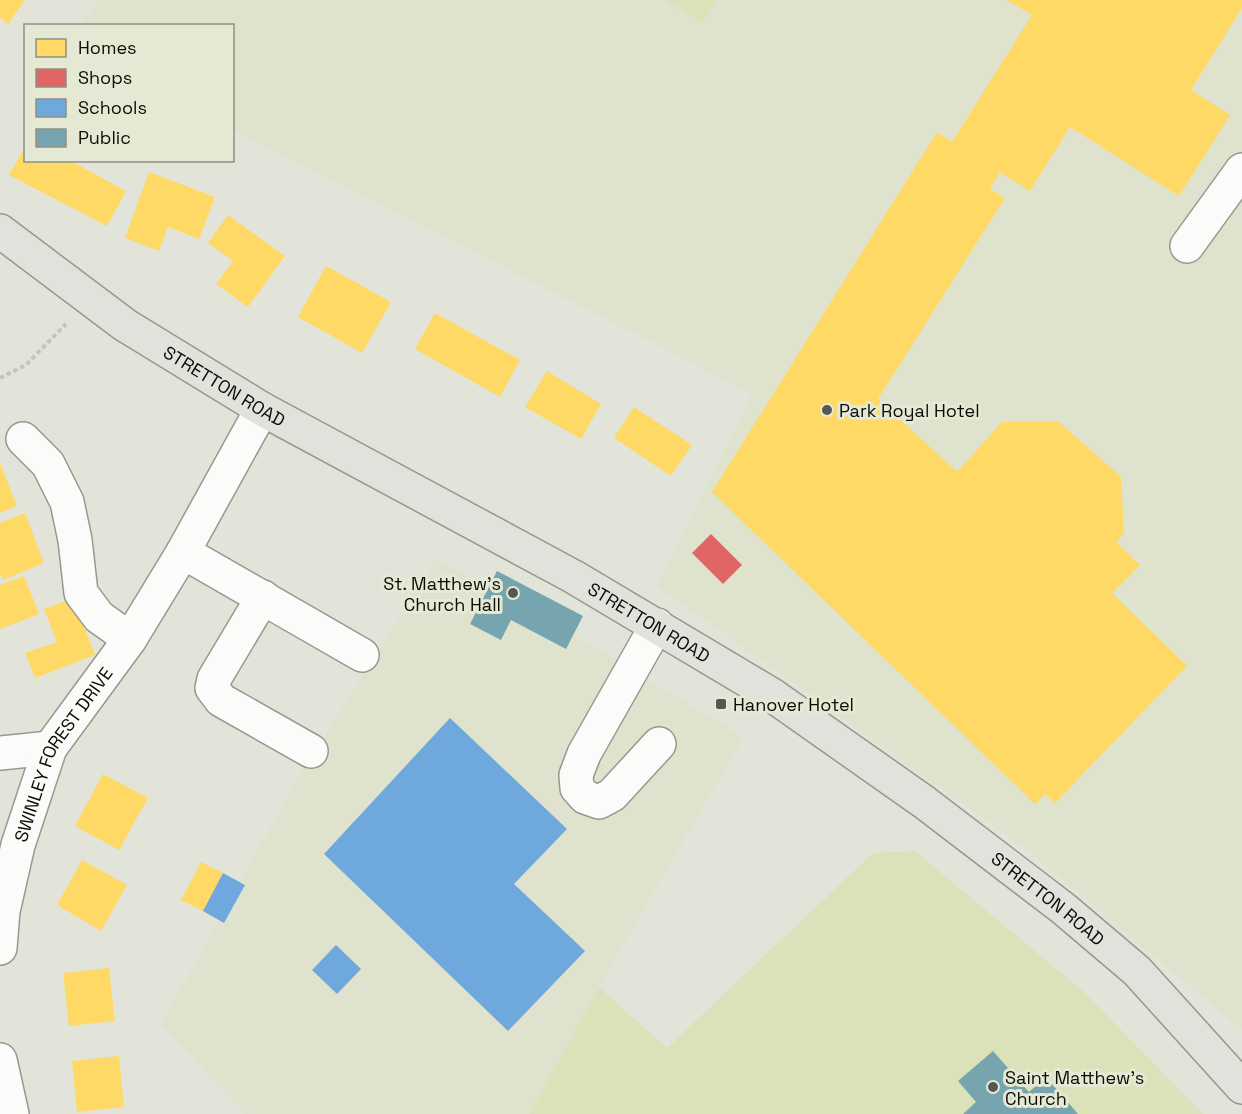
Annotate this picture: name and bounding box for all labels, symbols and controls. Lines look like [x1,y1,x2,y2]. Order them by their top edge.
legend [24,24,234,162]
text: Homes [78,36,137,59]
text: Shops [78,66,132,89]
text: Schools [78,96,147,119]
text: Public [78,126,131,149]
street label: STRETTON ROAD [159,340,290,431]
place label: Park Royal Hotel [839,399,980,422]
marker: Park Royal Hotel [820,403,834,417]
place label: St. Matthew's Church Hall [383,572,501,616]
street label: STRETTON ROAD [584,577,715,667]
marker: St. Matthew's Church Hall [506,586,520,600]
street label: SWINLEY FOREST DRIVE [8,662,117,845]
place label: Hanover Hotel [733,693,854,716]
marker: Hanover Hotel [714,697,728,711]
street label: STRETTON ROAD [987,846,1110,950]
place label: Saint Matthew's Church [1005,1066,1144,1110]
marker: Saint Matthew's Church [986,1080,1000,1094]

